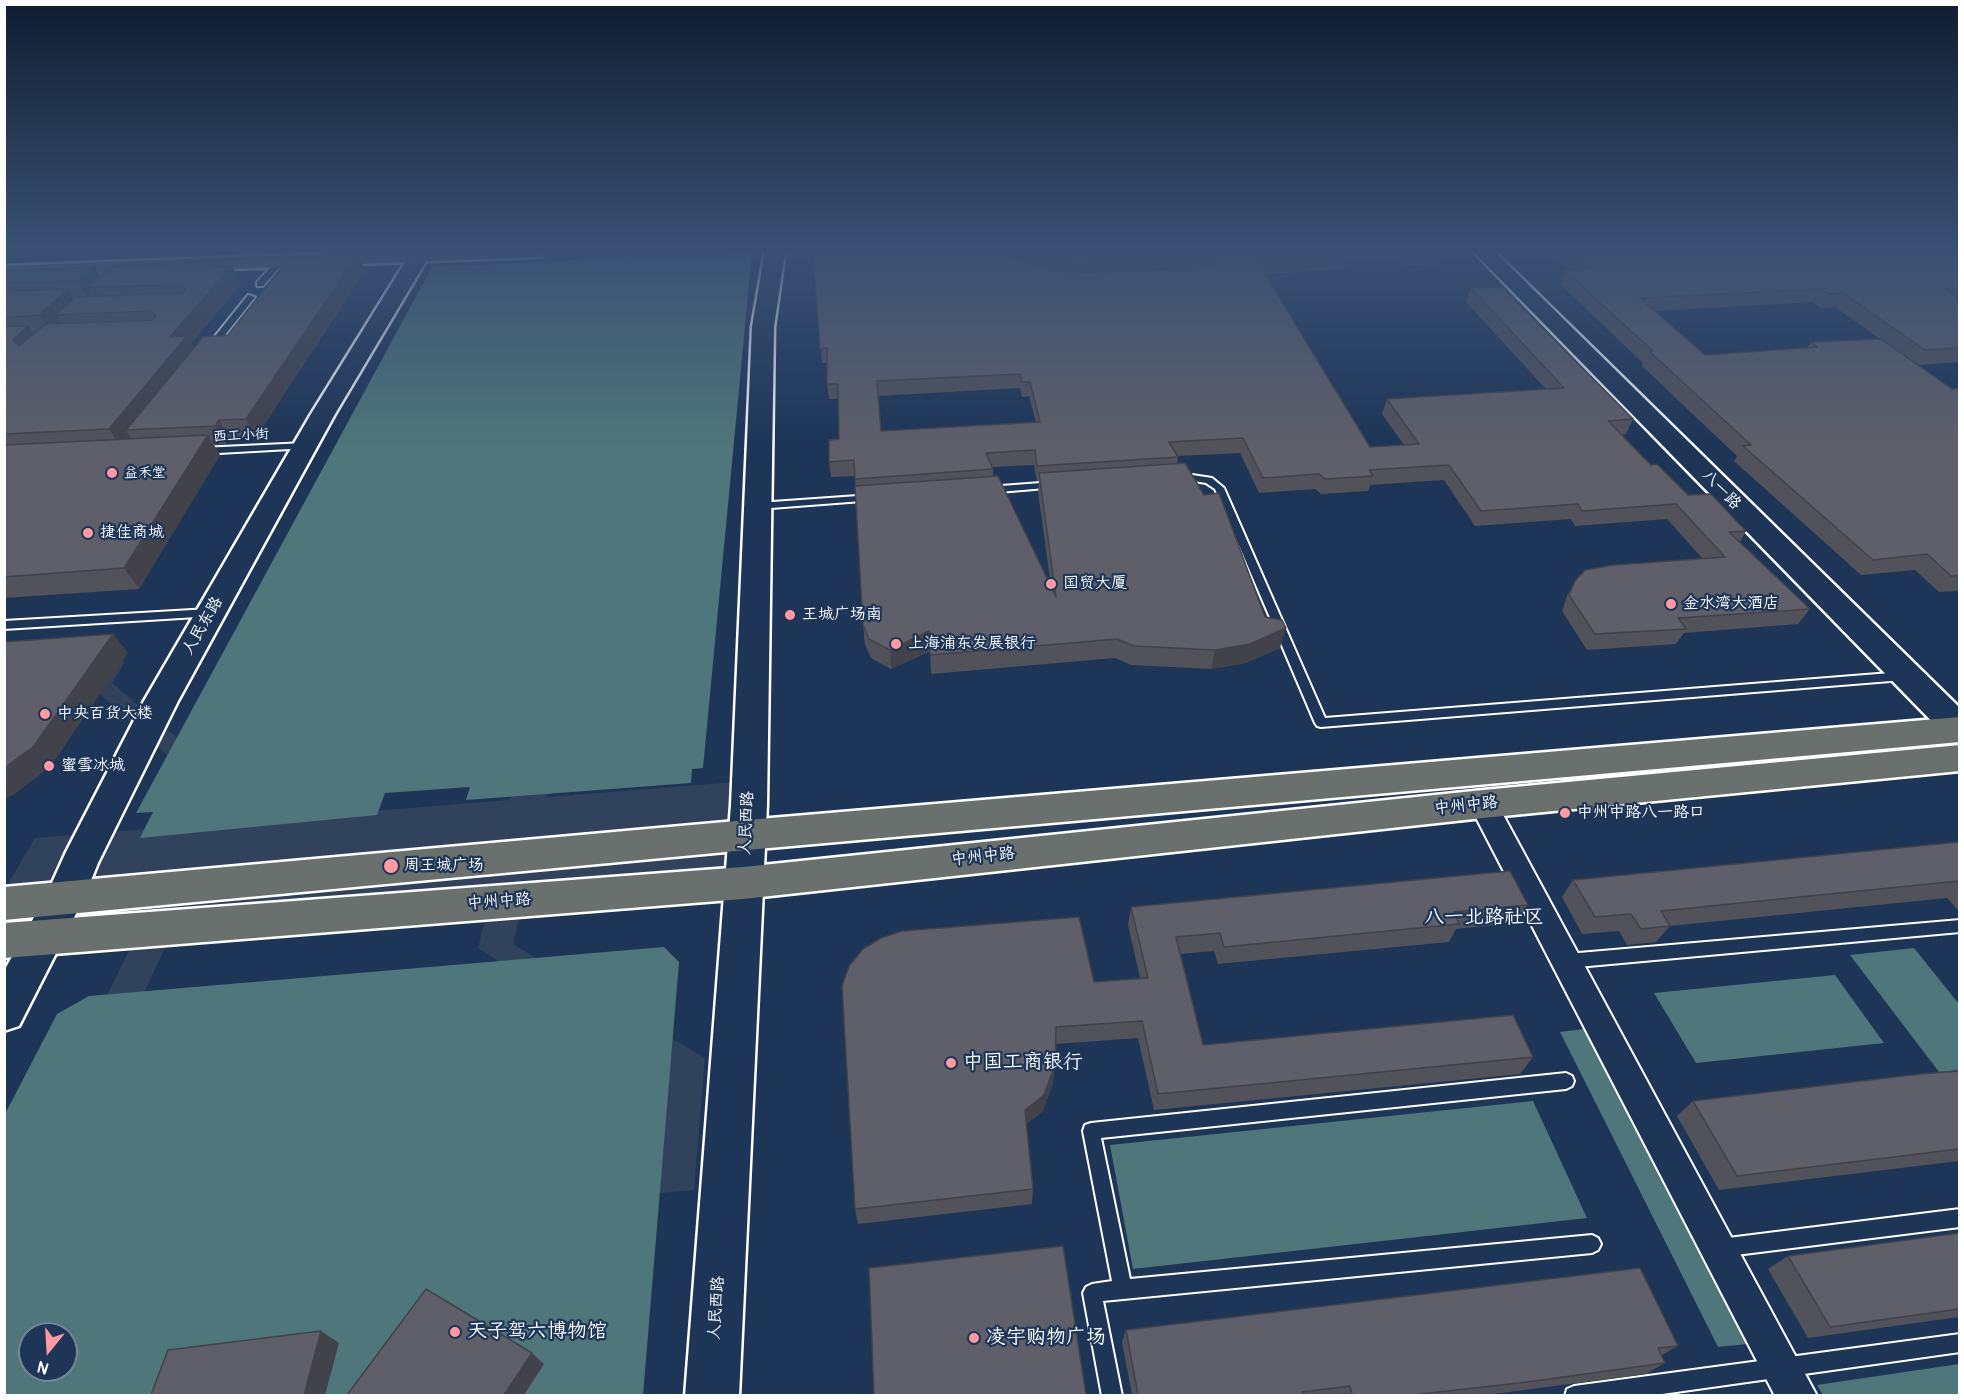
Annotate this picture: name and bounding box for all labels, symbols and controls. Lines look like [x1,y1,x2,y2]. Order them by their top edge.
street label: 西工小街 [213,426,269,446]
place label: 益禾堂 [124,465,166,481]
marker: 益禾堂 [105,466,119,480]
street label: 八一路 [1697,466,1745,514]
place label: 捷佳商城 [100,523,164,543]
marker: 捷佳商城 [81,526,95,540]
place label: 国贸大厦 [1063,574,1127,594]
marker: 国贸大厦 [1044,577,1058,591]
street label: 人民东路 [179,593,227,659]
place label: 金水湾大酒店 [1683,594,1779,614]
marker: 金水湾大酒店 [1664,597,1678,611]
place label: 王城广场南 [802,605,882,625]
marker: 王城广场南 [783,608,797,622]
place label: 上海浦东发展银行 [908,634,1036,654]
marker: 上海浦东发展银行 [889,637,903,651]
place label: 中央百货大楼 [57,704,153,724]
marker: 中央百货大楼 [38,707,52,721]
place label: 蜜雪冰城 [61,756,125,776]
marker: 蜜雪冰城 [42,759,56,773]
street label: 人民西路 [736,791,758,855]
street label: 中州中路 [1433,793,1499,819]
place label: 中州中路八一路口 [1577,803,1705,823]
marker: 中州中路八一路口 [1558,806,1572,820]
street label: 中州中路 [950,844,1016,870]
place label: 周王城广场 [404,856,484,876]
marker: 周王城广场 [382,857,400,875]
street label: 中州中路 [466,890,532,914]
district label: 八一北路社区 [1424,906,1544,930]
place label: 中国工商银行 [963,1051,1083,1075]
marker: 中国工商银行 [944,1056,958,1070]
street label: 人民西路 [705,1275,729,1341]
place label: 天子驾六博物馆 [467,1320,607,1344]
north arrow [18,1322,78,1382]
marker: 天子驾六博物馆 [448,1325,462,1339]
place label: 凌宇购物广场 [986,1326,1106,1350]
marker: 凌宇购物广场 [967,1331,981,1345]
text: N [35,1356,51,1378]

